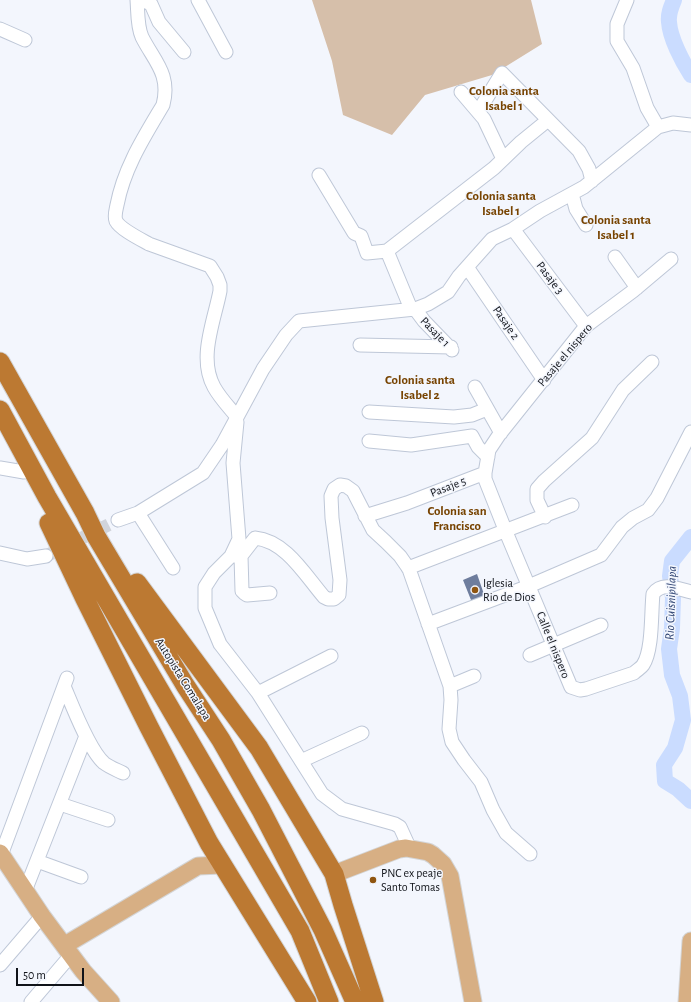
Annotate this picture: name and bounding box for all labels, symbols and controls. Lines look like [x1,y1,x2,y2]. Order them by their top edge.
district label: Colonia santa Isabel 1 [469,83,539,114]
district label: Colonia santa Isabel 1 [466,188,536,219]
district label: Colonia santa Isabel 1 [581,212,651,243]
street label: Pasaje 3 [533,259,567,297]
street label: Pasaje 2 [490,303,522,343]
street label: Pasaje 1 [417,314,453,350]
street label: Pasaje el nispero [535,321,595,389]
district label: Colonia santa Isabel 2 [385,372,455,403]
street label: Pasaje 5 [428,474,468,500]
district label: Colonia san Francisco [427,503,487,534]
water label: Rio Cuisnipilapa [662,566,680,640]
place label: Iglesia Rio de Dios [483,576,535,604]
marker: Iglesia Rio de Dios [470,585,480,595]
street label: Calle el nispero [533,610,573,680]
street label: Autopista Comalapa [152,635,214,723]
place label: PNC ex peaje Santo Tomas [381,866,442,894]
marker: PNC ex peaje Santo Tomas [368,875,378,885]
scale bar [18,960,86,986]
text: 50 m [23,969,46,981]

